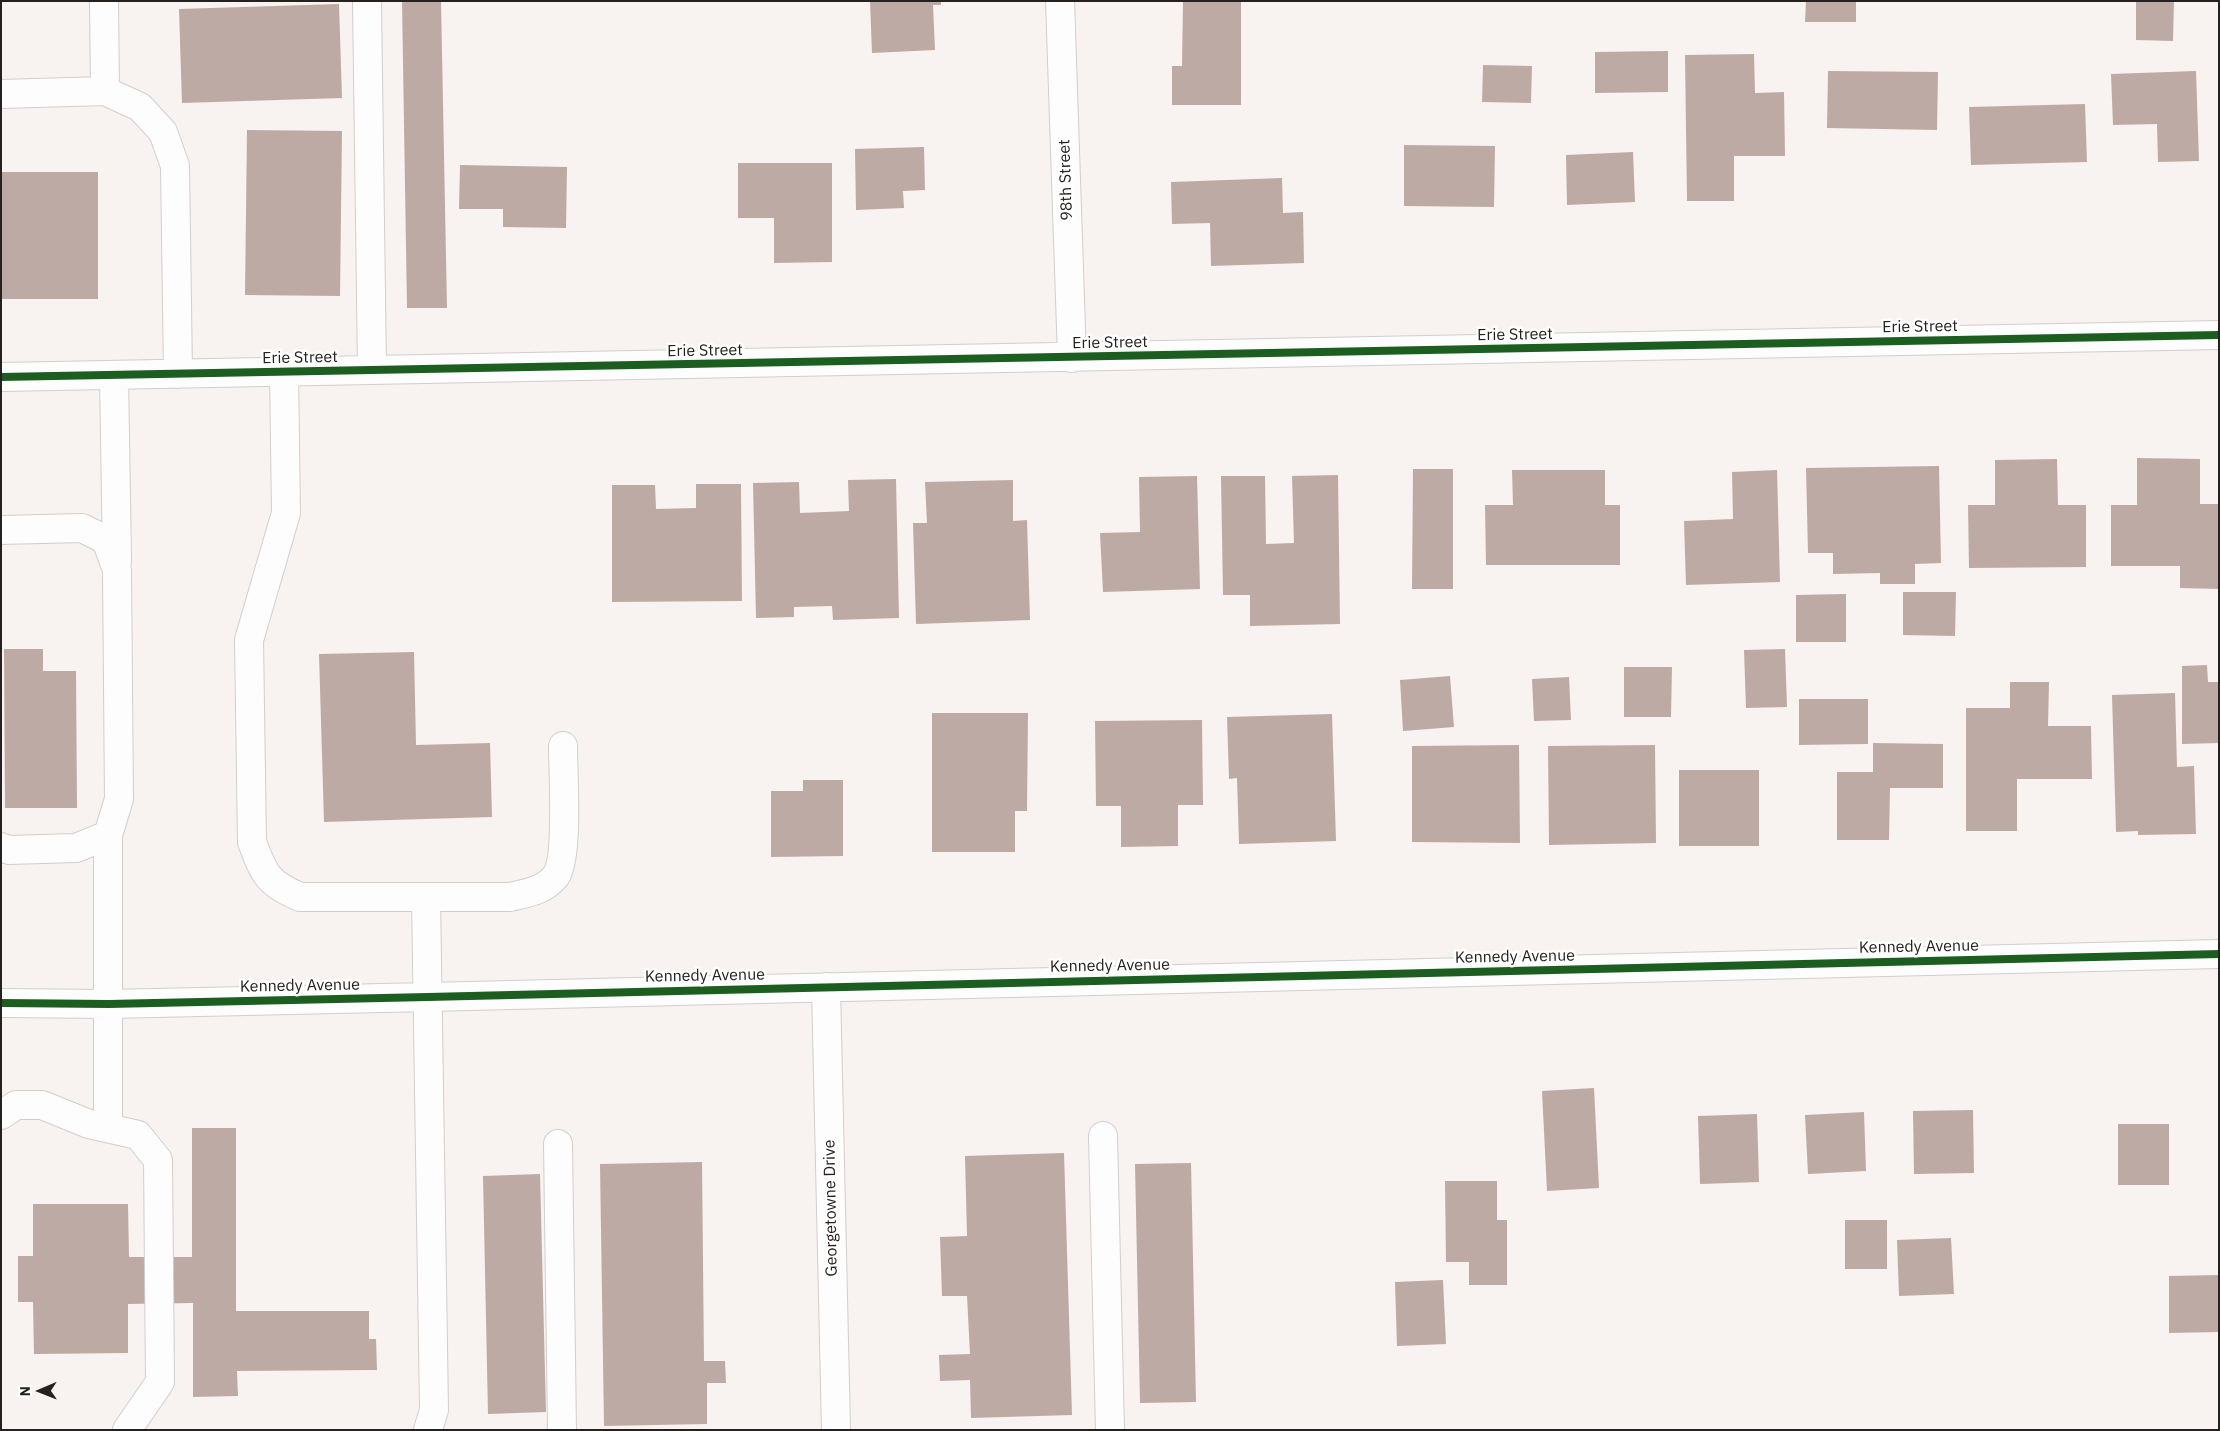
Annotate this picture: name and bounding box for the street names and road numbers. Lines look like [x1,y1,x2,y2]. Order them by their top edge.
street label: 98th Street [1055,139,1077,221]
street label: Erie Street [1882,317,1958,337]
street label: Erie Street [1477,325,1553,345]
street label: Erie Street [1072,333,1148,353]
street label: Erie Street [667,341,743,361]
street label: Erie Street [262,348,338,368]
street label: Kennedy Avenue [1859,936,1979,958]
street label: Kennedy Avenue [1455,946,1575,968]
street label: Kennedy Avenue [1050,955,1170,977]
street label: Kennedy Avenue [645,965,765,987]
street label: Kennedy Avenue [240,975,360,997]
street label: Georgetowne Drive [820,1139,842,1277]

